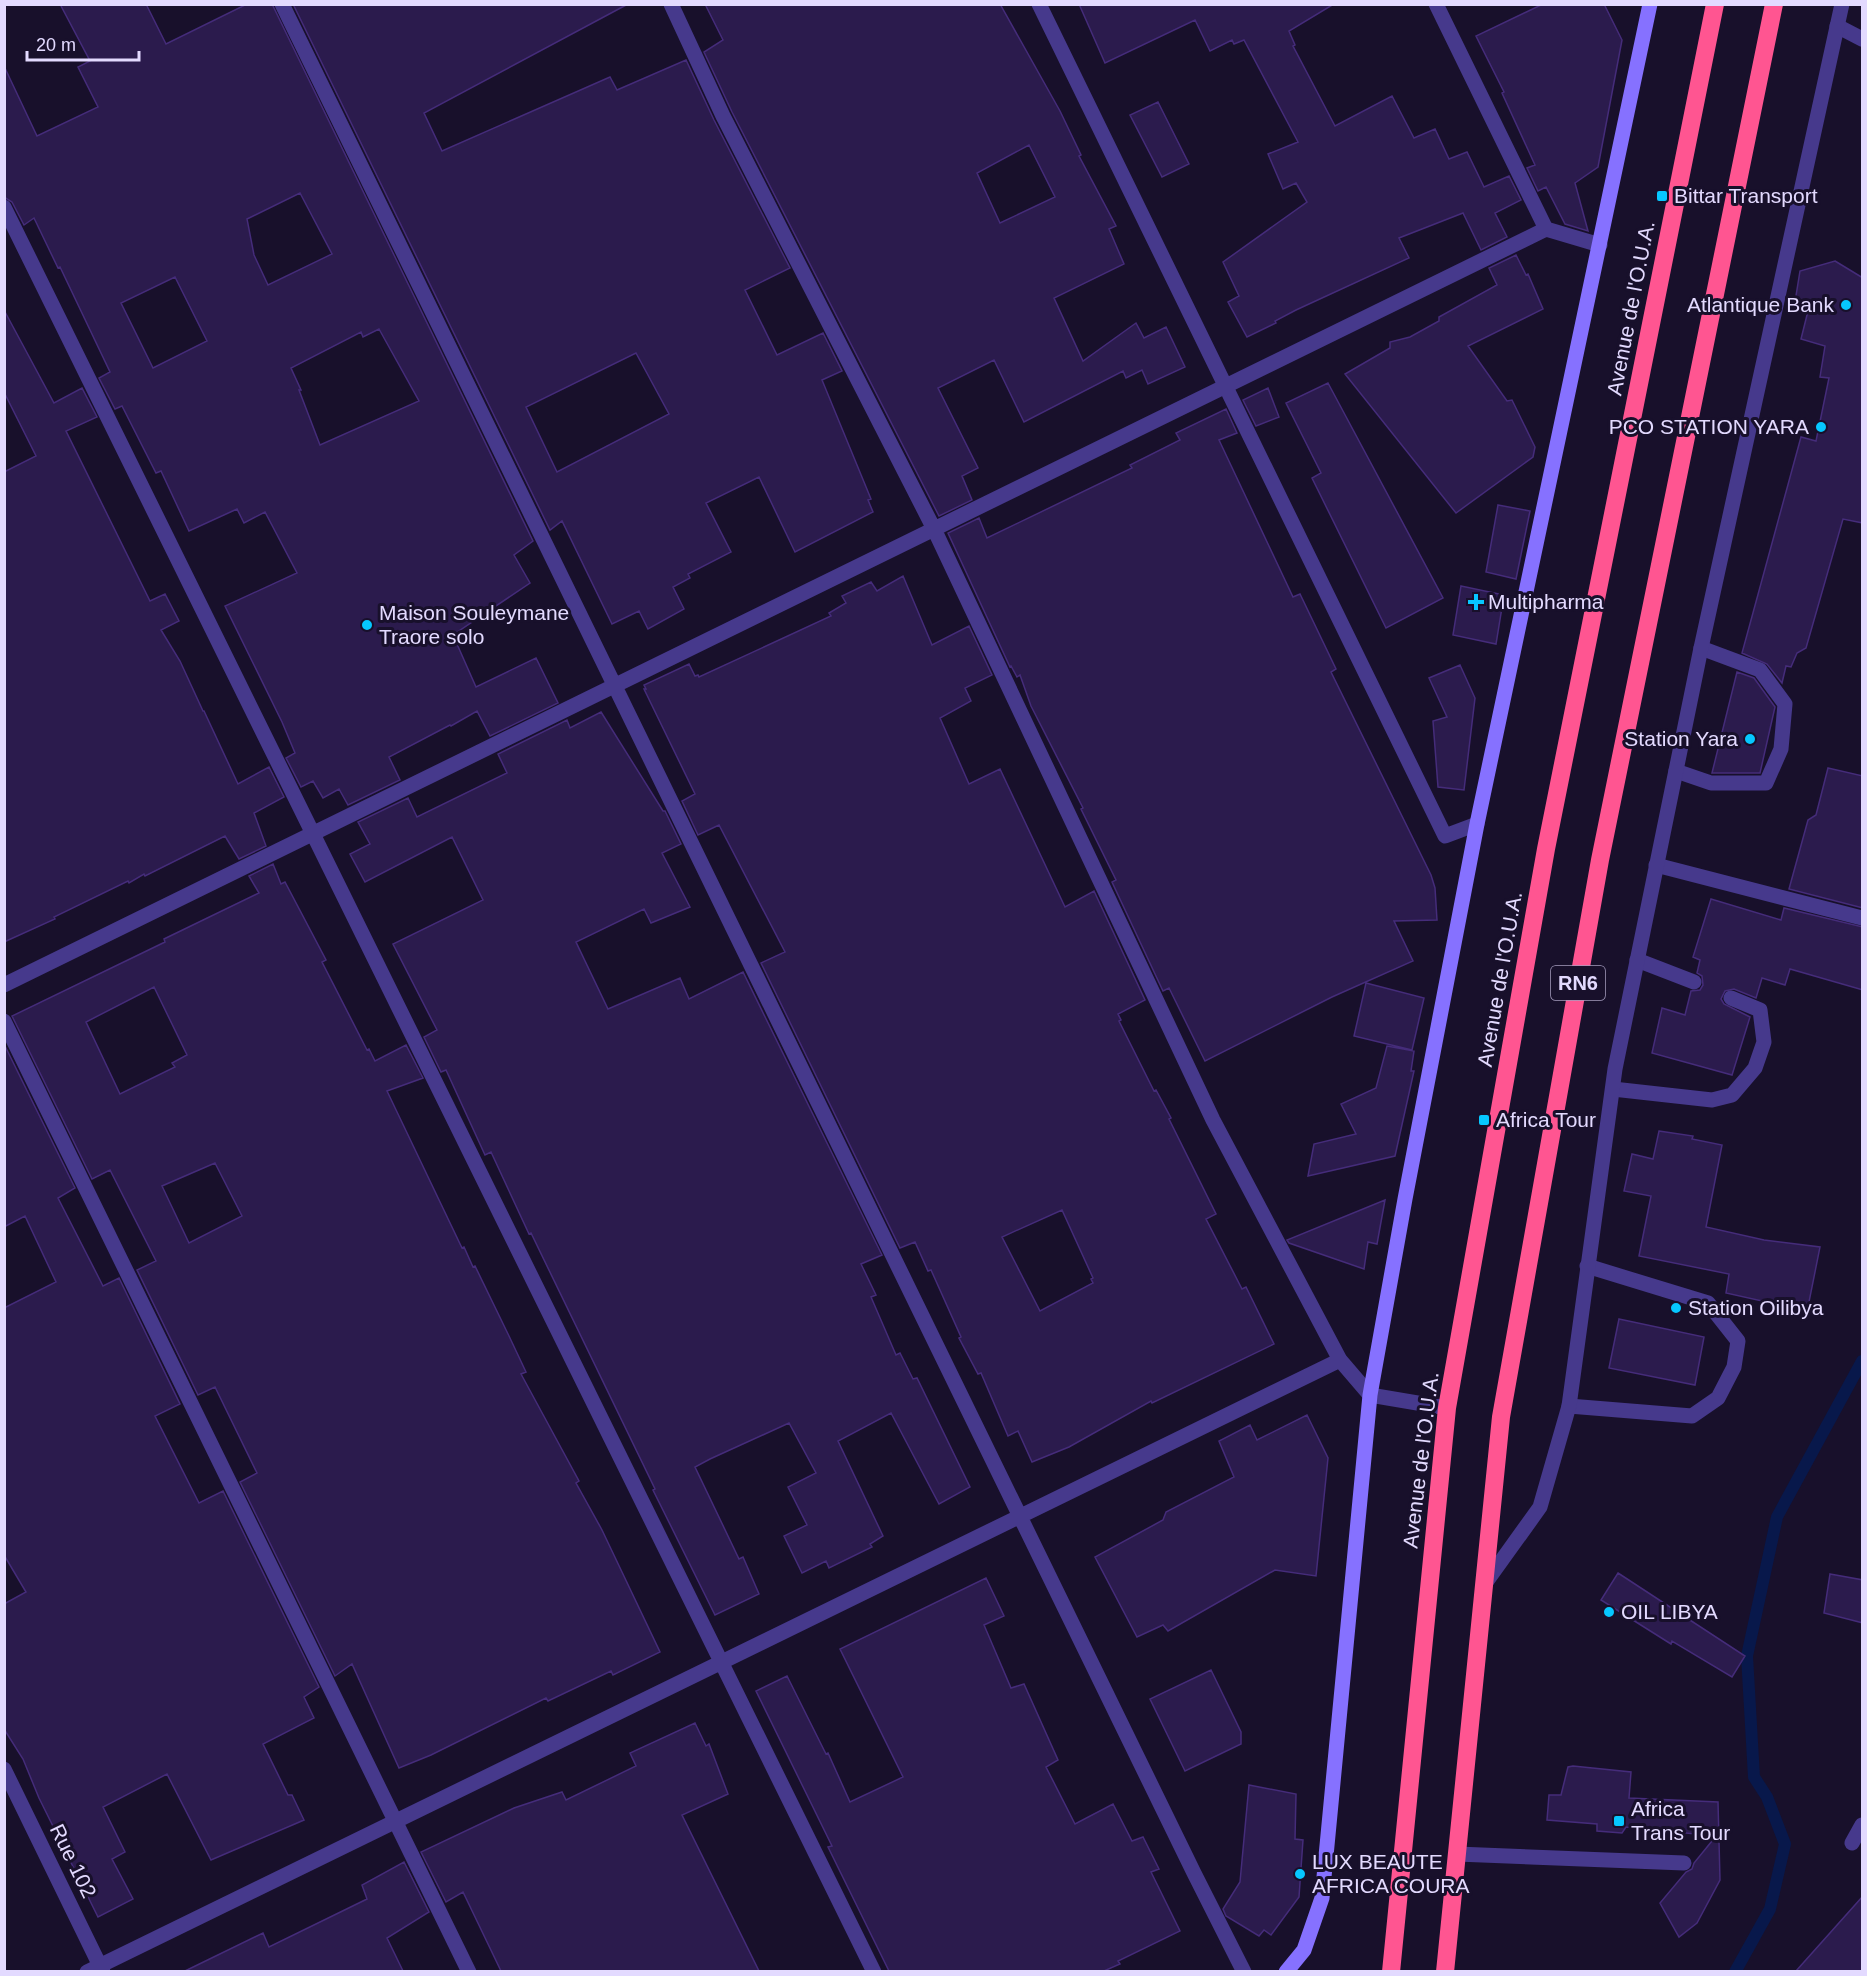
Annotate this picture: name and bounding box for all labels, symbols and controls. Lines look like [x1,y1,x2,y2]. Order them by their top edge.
scale bar [27,24,140,62]
text: 20 m [36,35,76,55]
place label: Bittar Transport [1674,184,1818,207]
marker: Bittar Transport [1655,189,1669,203]
street label: Avenue de l'O.U.A. [1602,219,1659,397]
place label: Atlantique Bank [1687,293,1834,316]
marker: Atlantique Bank [1839,298,1853,312]
place label: PCO STATION YARA [1609,415,1809,438]
marker: PCO STATION YARA [1814,420,1828,434]
place label: Multipharma [1488,590,1604,613]
marker: Multipharma [1469,595,1483,609]
place label: Maison Souleymane Traore solo [379,601,569,648]
marker: Maison Souleymane Traore solo [360,618,374,632]
place label: Station Yara [1624,727,1738,750]
marker: Station Yara [1743,732,1757,746]
street label: Avenue de l'O.U.A. [1473,889,1526,1068]
road number: RN6 [1551,966,1605,1000]
place label: Africa Tour [1496,1108,1596,1131]
marker: Africa Tour [1477,1113,1491,1127]
place label: Station Oilibya [1688,1296,1824,1319]
marker: Station Oilibya [1669,1301,1683,1315]
street label: Avenue de l'O.U.A. [1398,1370,1443,1549]
place label: OIL LIBYA [1621,1600,1718,1623]
marker: OIL LIBYA [1602,1605,1616,1619]
place label: Africa Trans Tour [1631,1797,1730,1844]
marker: Africa Trans Tour [1612,1814,1626,1828]
street label: Rue 102 [46,1820,101,1902]
place label: LUX BEAUTE AFRICA COURA [1312,1850,1470,1897]
marker: LUX BEAUTE AFRICA COURA [1293,1867,1307,1881]

